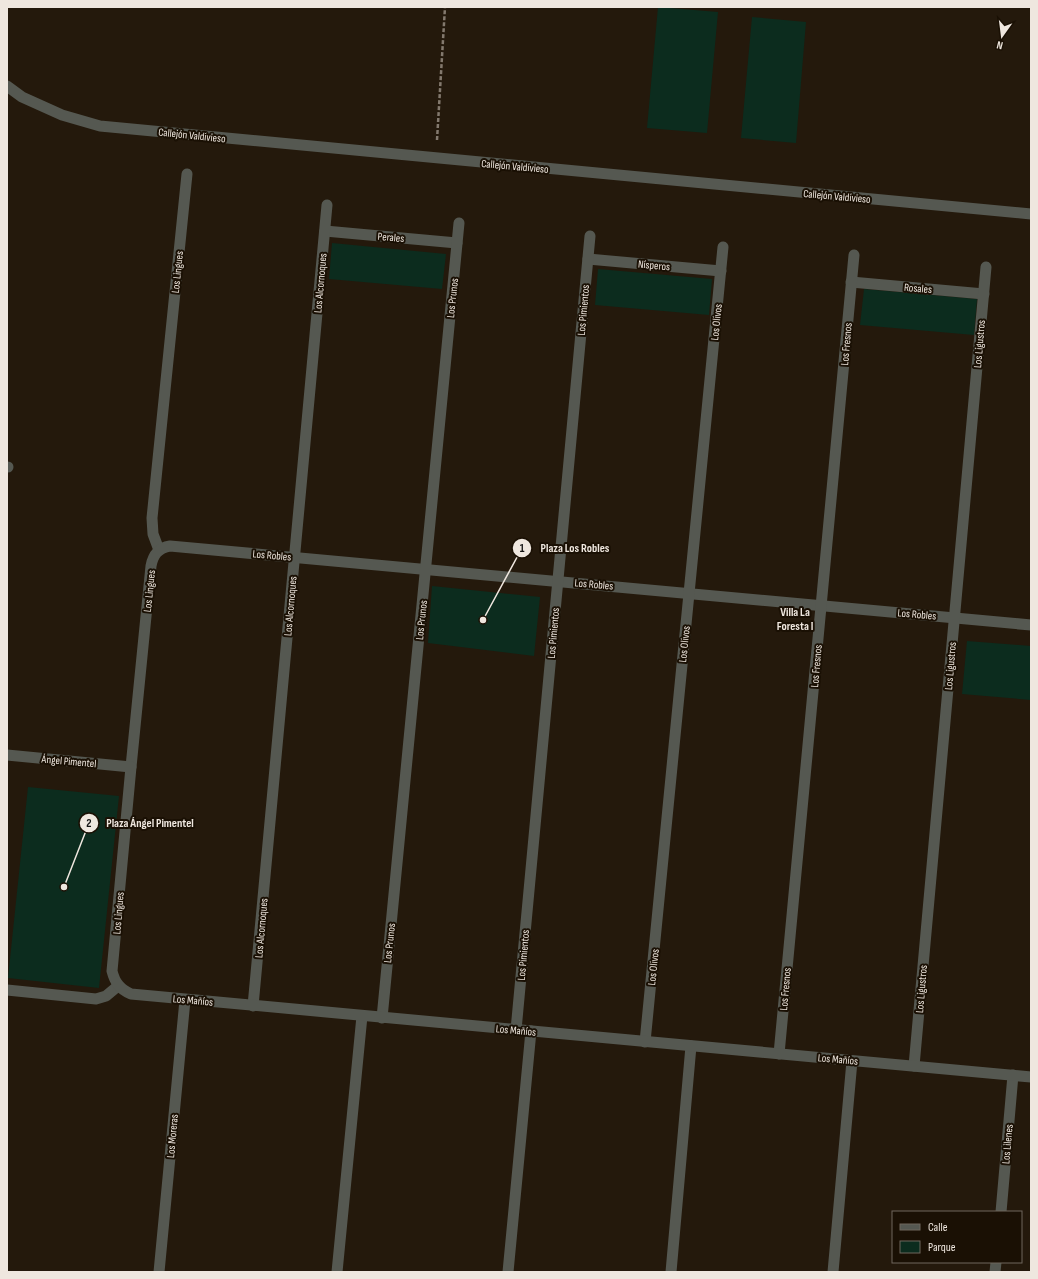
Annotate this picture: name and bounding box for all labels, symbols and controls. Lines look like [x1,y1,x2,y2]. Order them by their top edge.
north arrow [982,16,1022,56]
text: N [995,38,1004,52]
street label: Callejón Valdivieso [158,125,227,146]
street label: Callejón Valdivieso [481,157,550,176]
street label: Callejón Valdivieso [803,187,872,206]
street label: Perales [377,230,405,245]
street label: Los Lingues [169,250,186,294]
street label: Los Alcornoques [311,253,330,314]
street label: Nísperos [637,258,671,273]
street label: Los Prunos [444,278,461,319]
street label: Rosales [903,281,933,296]
street label: Los Pimientos [575,284,592,336]
street label: Los Olivos [708,303,725,341]
street label: Los Ligustros [971,319,988,369]
street label: Los Fresnos [838,322,855,366]
callout: Plaza Los Robles [512,536,617,560]
text: 1 [520,541,525,556]
text: Plaza Los Robles [541,541,610,556]
street label: Los Robles [252,547,292,564]
street label: Los Lingues [141,569,158,613]
street label: Los Alcornoques [281,576,300,637]
street label: Los Robles [574,576,614,593]
street label: Los Prunos [413,600,430,641]
district label: Villa La Foresta I [777,605,813,634]
street label: Los Robles [897,606,937,623]
street label: Los Pimientos [545,607,562,659]
street label: Los Olivos [676,625,693,663]
street label: Los Ligustros [942,641,959,691]
street label: Los Fresnos [808,644,825,688]
street label: Ángel Pimentel [40,753,97,770]
callout: Plaza Ángel Pimentel [79,811,202,835]
text: 2 [86,816,92,831]
text: Plaza Ángel Pimentel [106,816,194,831]
street label: Los Lingues [110,891,127,935]
street label: Los Alcornoques [252,898,271,959]
street label: Los Prunos [381,923,398,964]
street label: Los Pimientos [515,929,532,981]
street label: Los Olivos [645,948,662,986]
street label: Los Ligustros [913,964,930,1014]
street label: Los Fresnos [777,967,794,1011]
street label: Los Mañíos [172,992,214,1009]
street label: Los Mañíos [495,1022,537,1039]
street label: Los Mañíos [817,1051,859,1068]
street label: Los Moreras [164,1114,181,1158]
street label: Los Lilenes [999,1124,1016,1164]
legend [892,1211,1022,1263]
text: Calle [928,1220,948,1235]
text: Parque [928,1240,956,1255]

